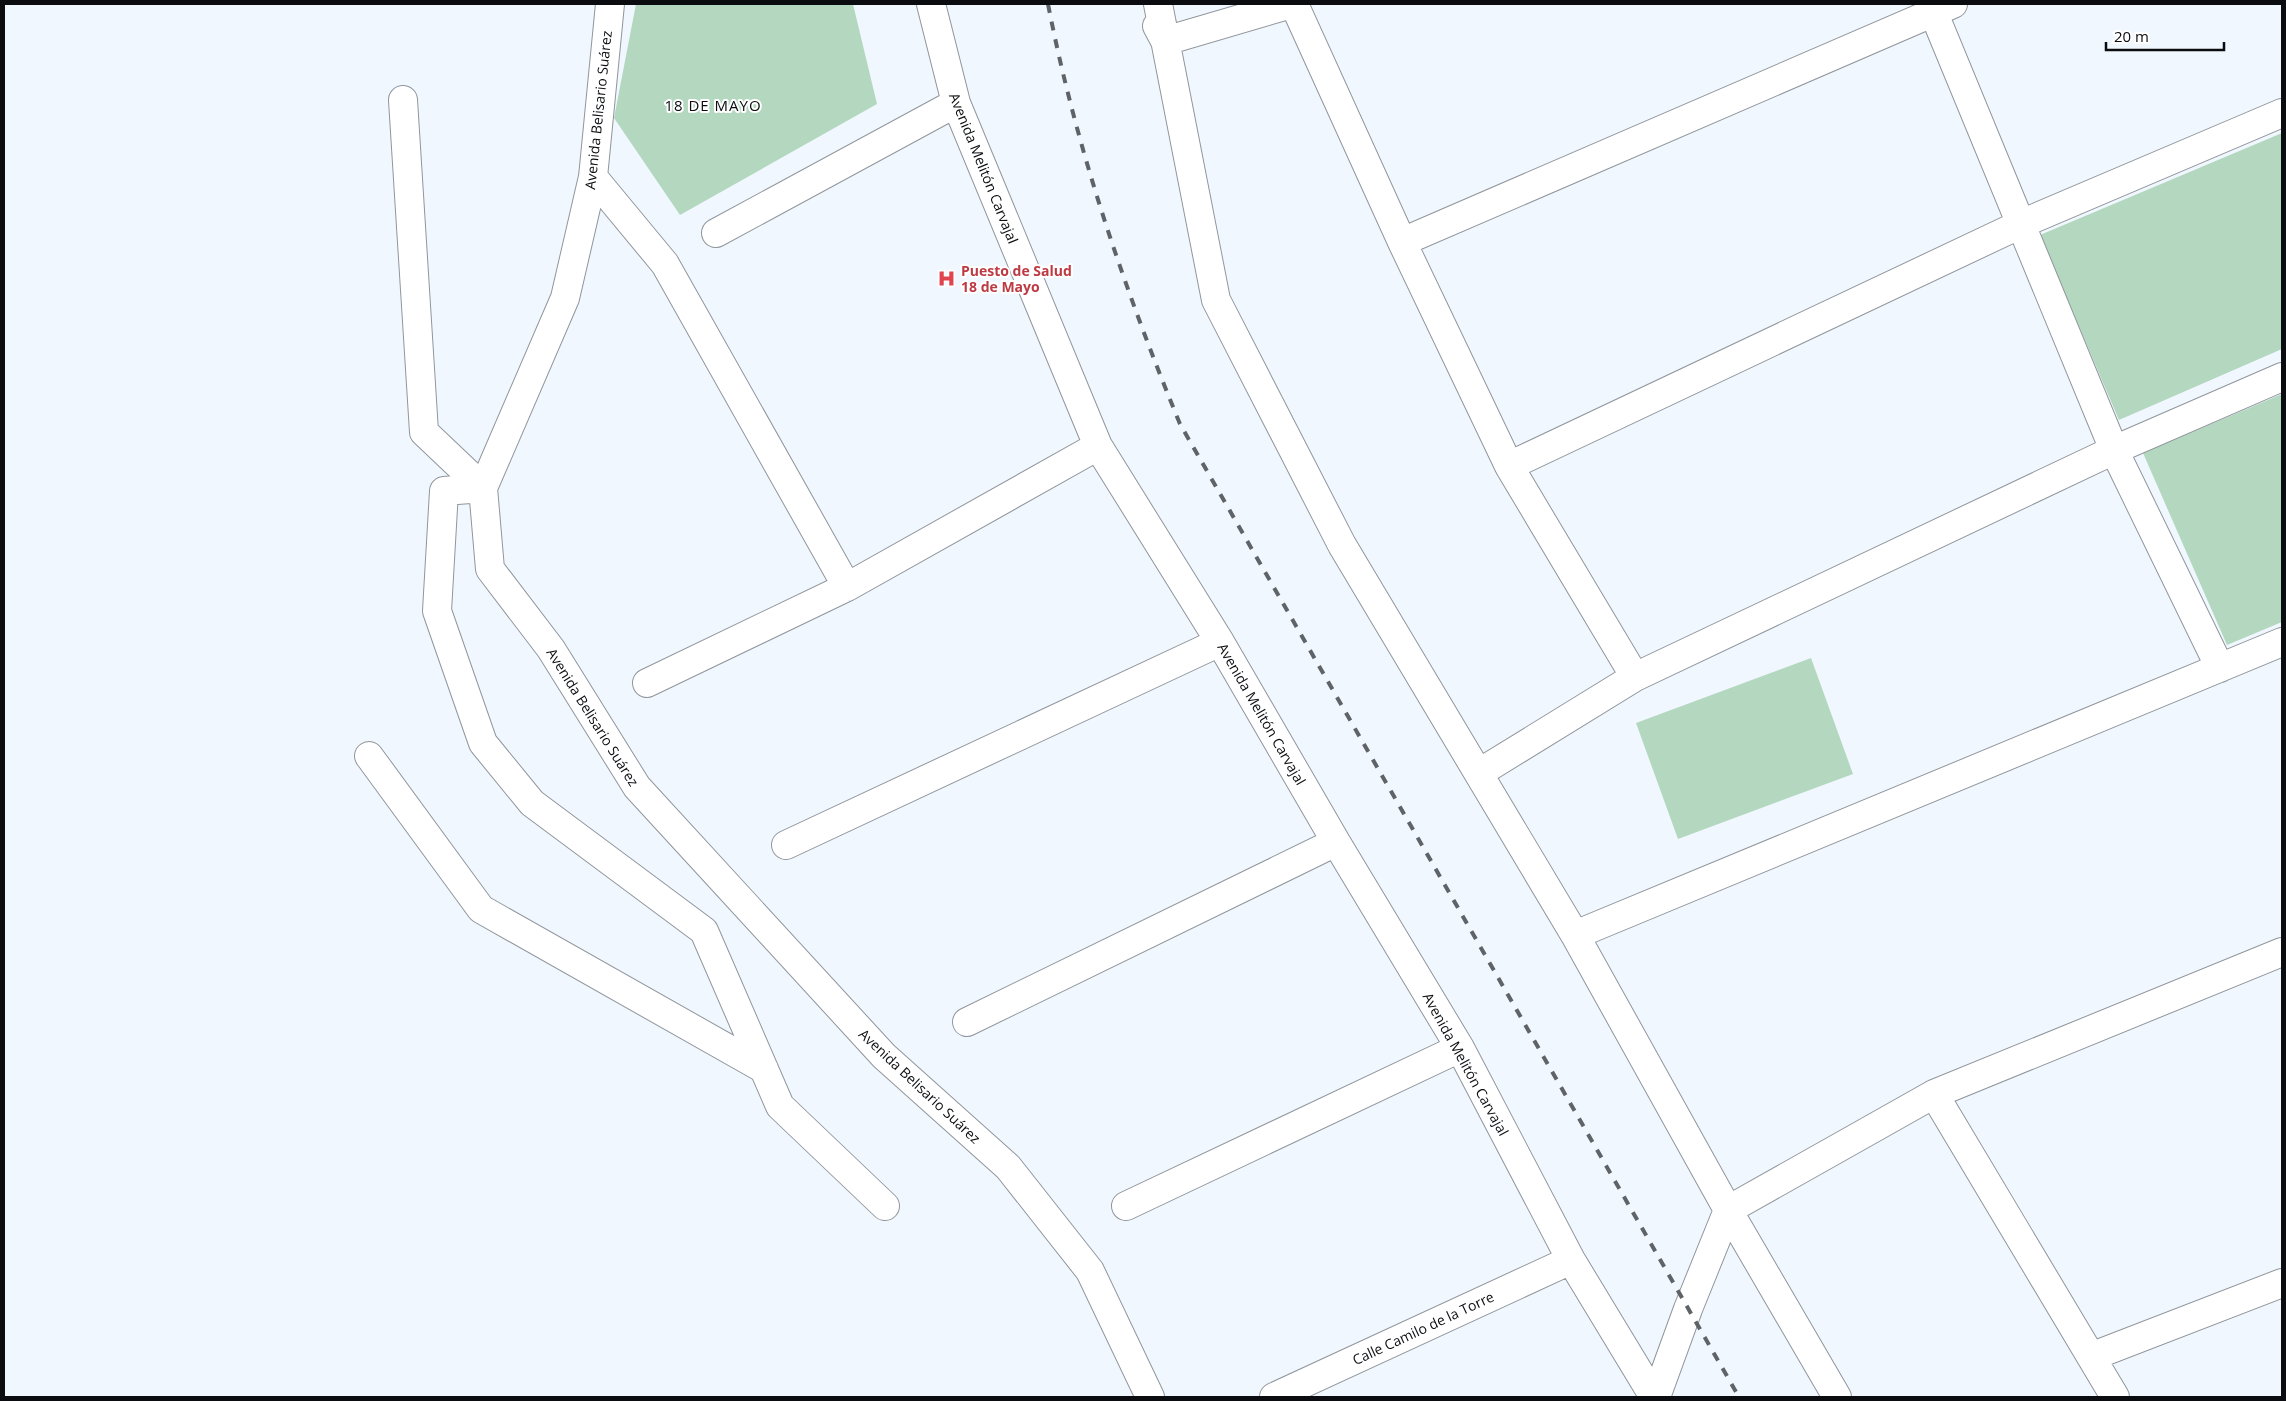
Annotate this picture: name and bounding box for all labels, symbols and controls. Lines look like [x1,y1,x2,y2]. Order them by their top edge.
scale bar [2106,20,2224,52]
text: 20 m [2114,26,2149,46]
street label: Avenida Belisario Suárez [580,29,616,190]
street label: Avenida Melitón Carvajal [945,90,1023,246]
district label: 18 DE MAYO [664,95,762,115]
place label: Puesto de Salud 18 de Mayo [961,261,1072,296]
hospital icon: Puesto de Salud 18 de Mayo [937,268,957,288]
street label: Avenida Melitón Carvajal [1214,640,1310,788]
street label: Avenida Belisario Suárez [543,644,644,790]
street label: Avenida Melitón Carvajal [1419,989,1513,1139]
street label: Avenida Belisario Suárez [855,1025,985,1148]
street label: Calle Camilo de la Torre [1349,1287,1497,1369]

